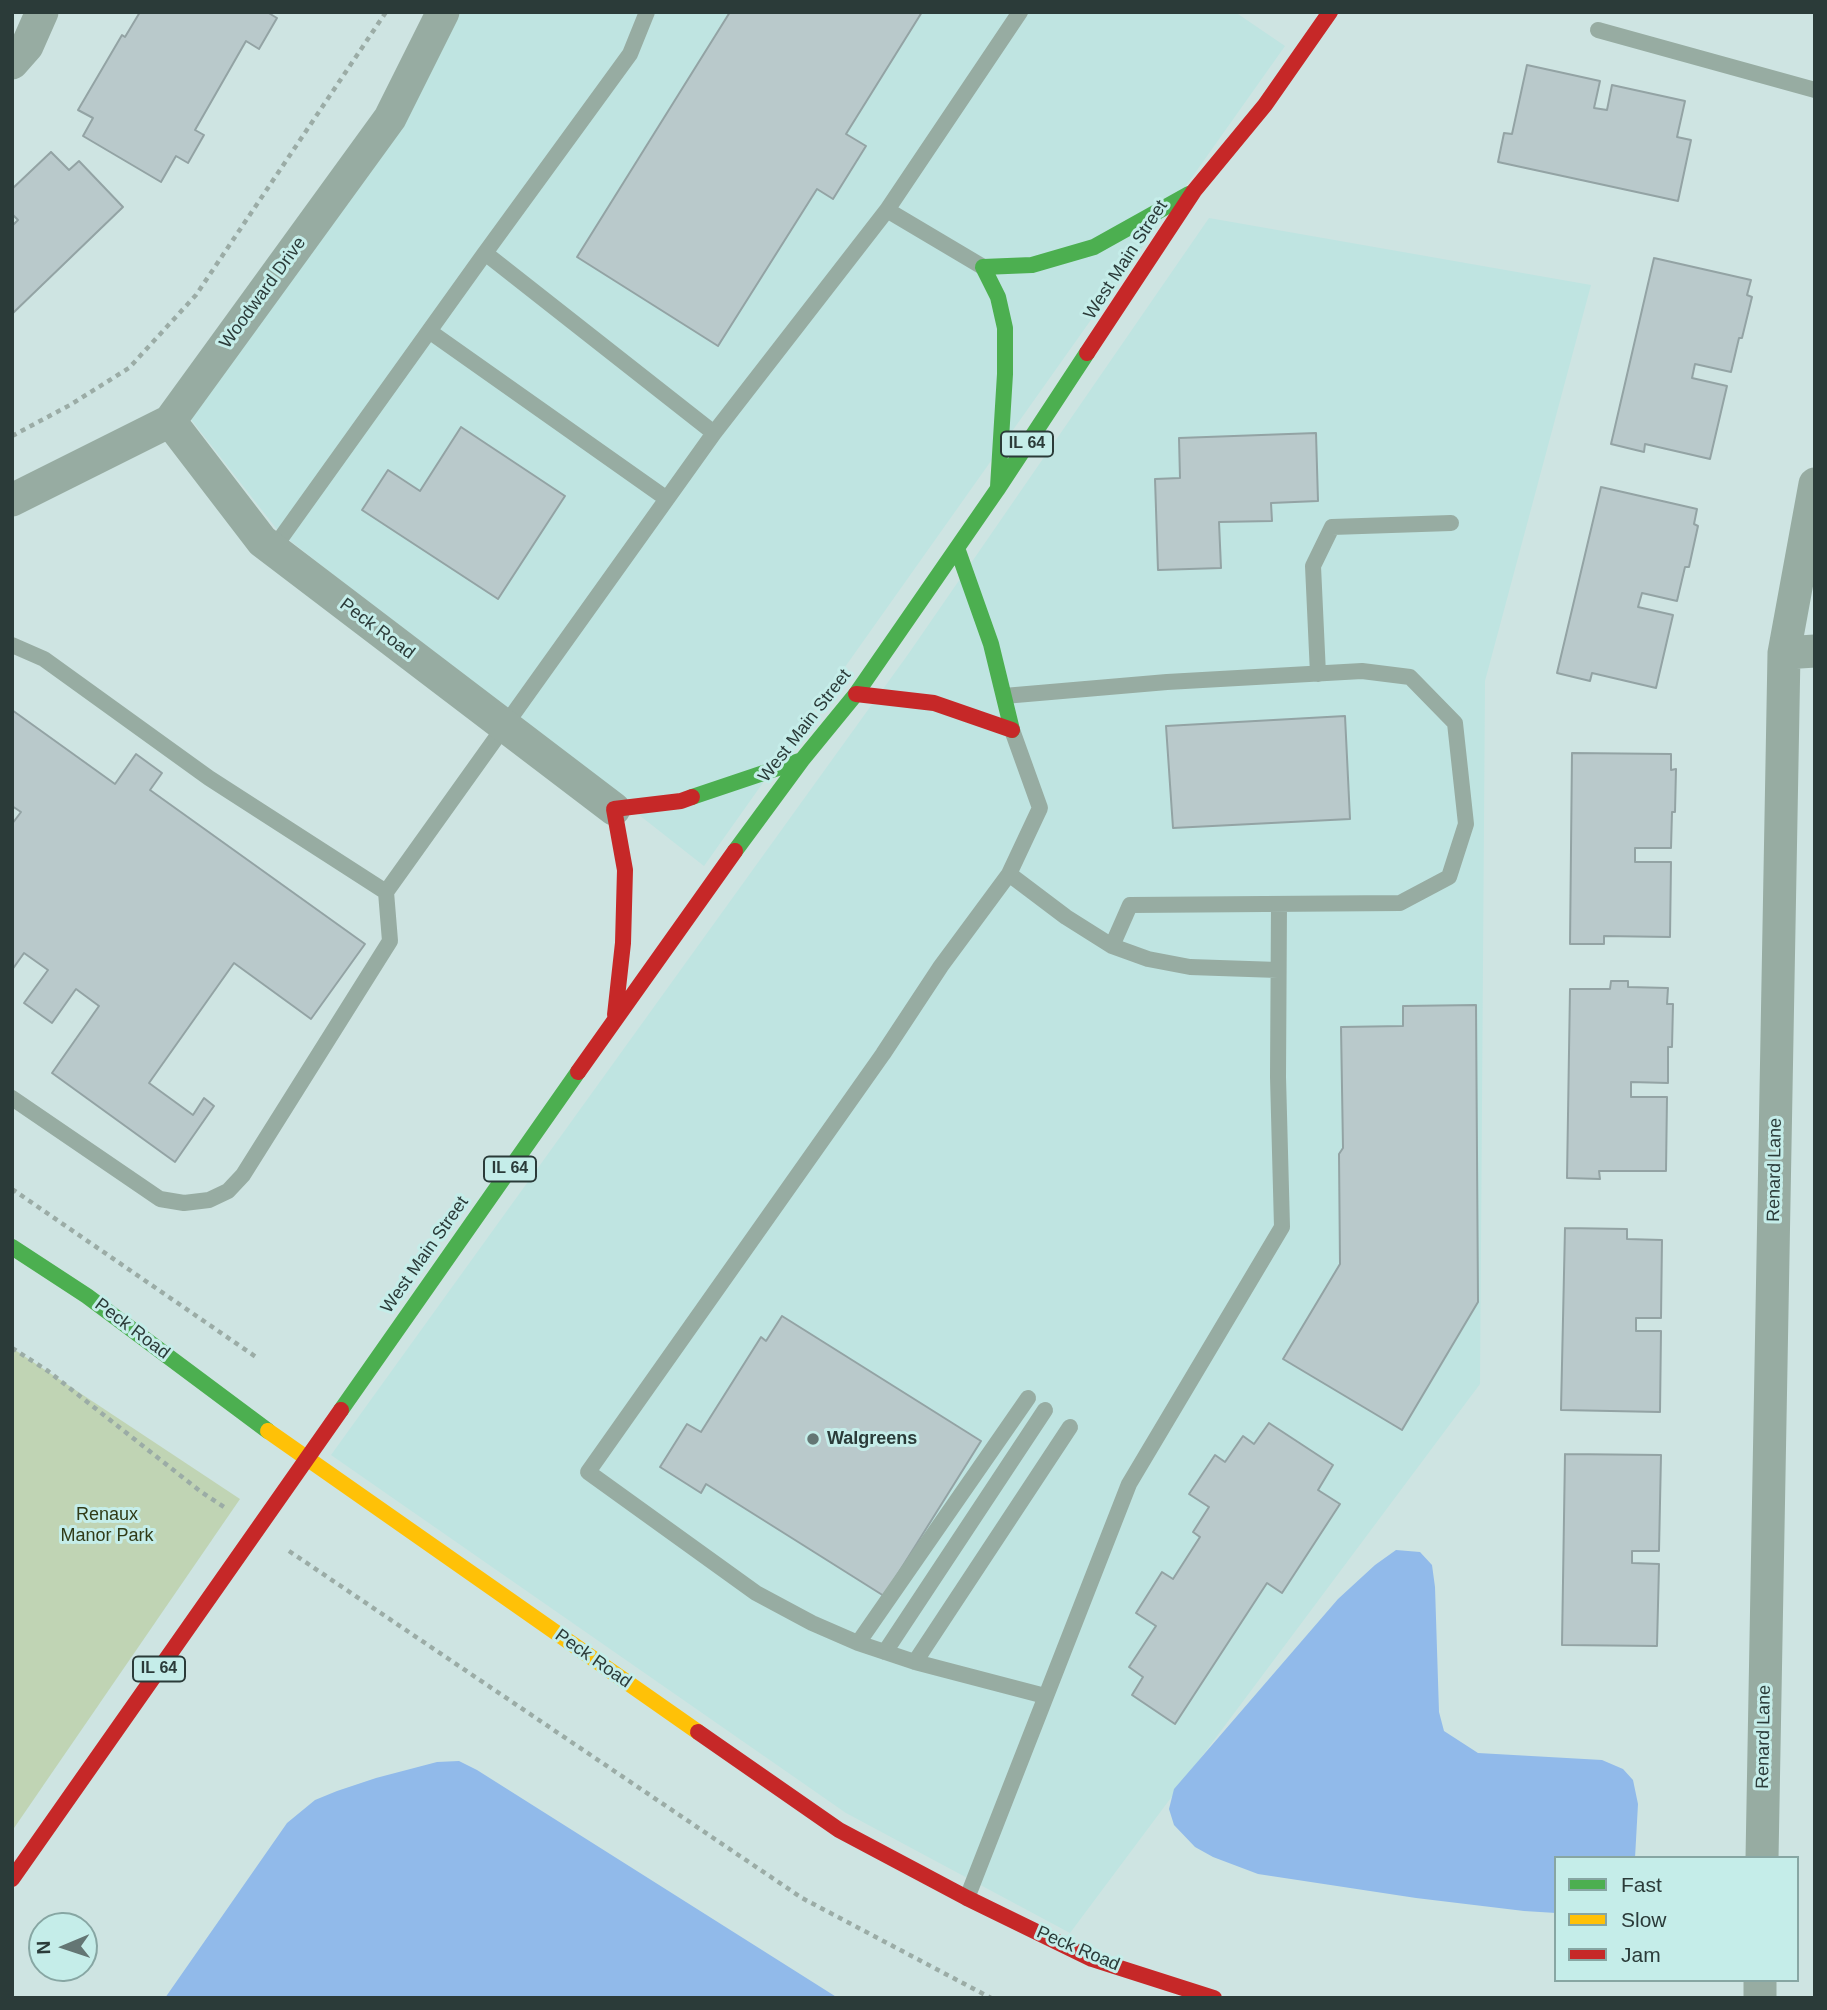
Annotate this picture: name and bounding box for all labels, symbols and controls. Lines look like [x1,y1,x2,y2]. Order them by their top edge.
street label: West Main Street [1079,196,1173,324]
street label: Woodward Drive [215,233,311,353]
road number: IL 64 [1001,432,1053,457]
street label: Peck Road [335,594,419,664]
street label: West Main Street [754,665,856,787]
street label: Renard Lane [1763,1118,1787,1222]
road number: IL 64 [484,1156,536,1182]
street label: West Main Street [377,1192,473,1318]
street label: Peck Road [90,1294,174,1364]
place label: Walgreens [827,1428,917,1450]
marker: Walgreens [805,1431,821,1447]
park label: Renaux Manor Park [60,1504,154,1546]
street label: Peck Road [551,1625,635,1693]
road number: IL 64 [133,1656,185,1681]
street label: Renard Lane [1752,1685,1776,1789]
legend [1554,1856,1799,1982]
text: Fast [1621,1873,1662,1896]
text: Slow [1621,1908,1667,1931]
north arrow [28,1912,98,1982]
street label: Peck Road [1033,1922,1123,1976]
text: N [33,1940,54,1955]
text: Jam [1621,1943,1661,1966]

